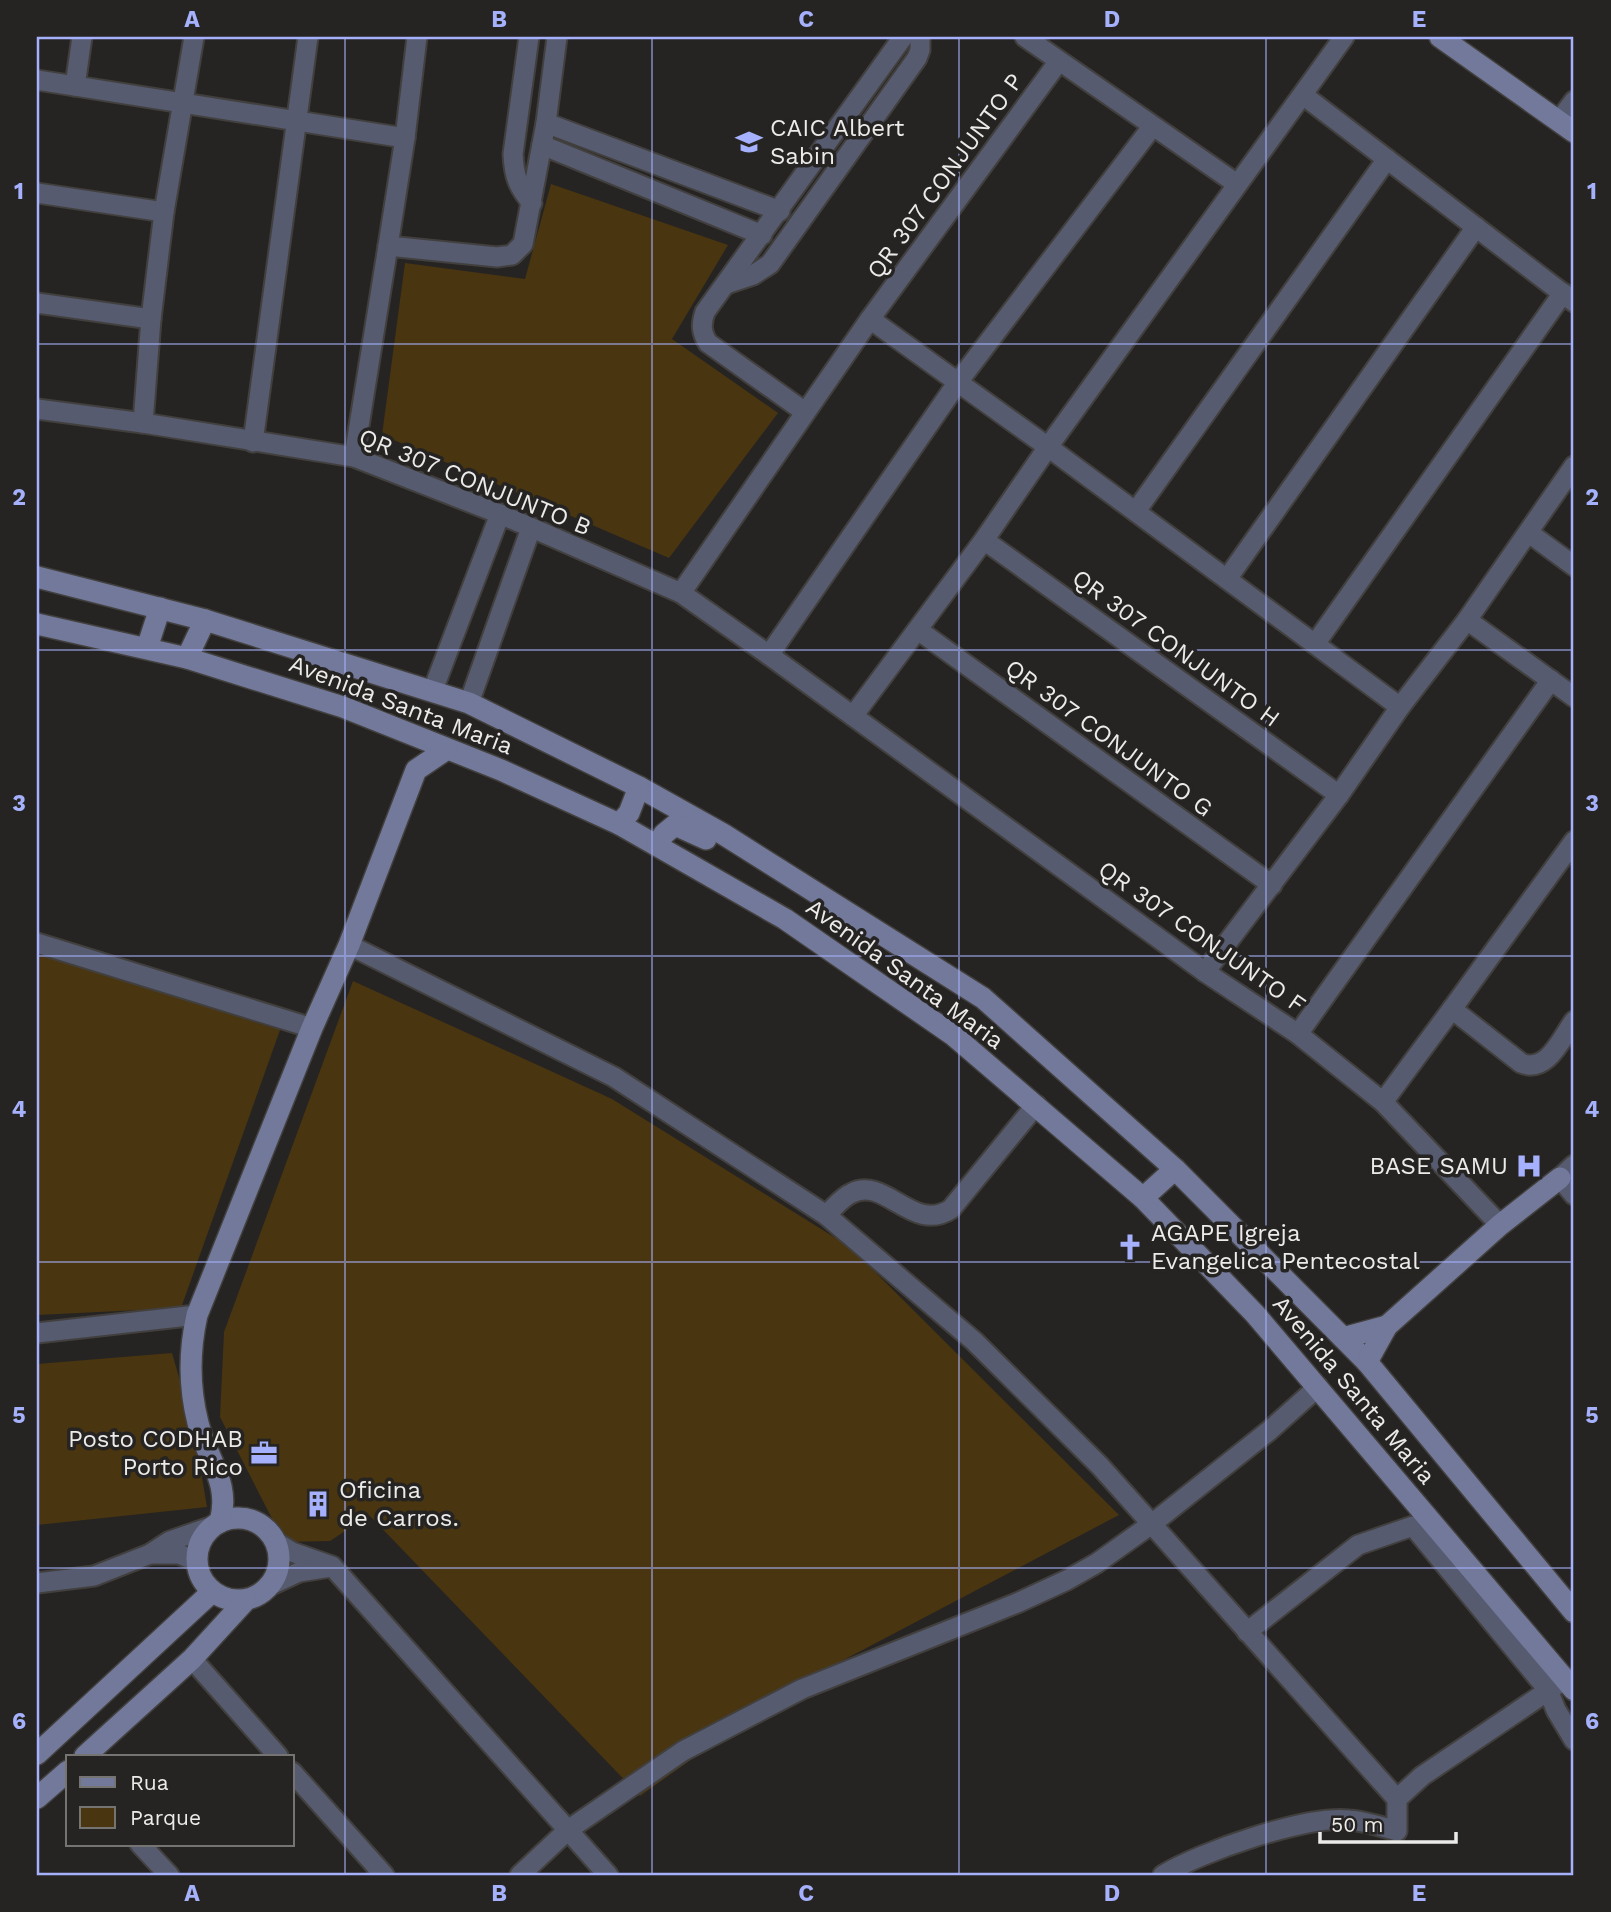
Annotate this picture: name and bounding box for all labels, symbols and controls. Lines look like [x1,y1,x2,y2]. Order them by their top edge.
text: A [184,6,200,33]
text: B [491,6,507,33]
text: C [798,6,814,33]
text: D [1104,6,1120,33]
text: E [1412,6,1426,33]
street label: QR 307 CONJUNTO P [861,68,1029,284]
place label: CAIC Albert Sabin [770,114,904,170]
school or university icon: CAIC Albert Sabin [734,127,764,157]
text: 1 [14,178,24,205]
text: 1 [1587,178,1597,205]
street label: QR 307 CONJUNTO B [355,423,595,541]
text: 2 [12,484,26,511]
text: 2 [1585,484,1599,511]
street label: QR 307 CONJUNTO H [1067,563,1285,733]
street label: Avenida Santa Maria [285,649,517,761]
street label: QR 307 CONJUNTO G [1000,653,1218,823]
text: 3 [12,790,26,817]
text: 3 [1585,790,1599,817]
street label: QR 307 CONJUNTO F [1093,855,1311,1019]
street label: Avenida Santa Maria [801,893,1009,1055]
text: 4 [12,1096,27,1123]
text: 4 [1585,1096,1600,1123]
hospital icon: BASE SAMU [1514,1151,1544,1181]
place label: BASE SAMU [1370,1152,1508,1180]
place label: AGAPE Igreja Evangelica Pentecostal [1151,1219,1420,1275]
church icon: AGAPE Igreja Evangelica Pentecostal [1115,1232,1145,1262]
street label: Avenida Santa Maria [1267,1290,1441,1490]
text: 5 [12,1402,26,1429]
text: 5 [1585,1402,1599,1429]
place label: Posto CODHAB Porto Rico [68,1425,243,1481]
office icon: Posto CODHAB Porto Rico [249,1438,279,1468]
place label: Oficina de Carros. [339,1476,459,1532]
building icon: Oficina de Carros. [303,1489,333,1519]
text: 6 [12,1708,26,1735]
text: 6 [1585,1708,1599,1735]
legend [66,1755,294,1846]
text: Rua [130,1770,169,1795]
scale bar [1320,1800,1457,1844]
text: Parque [130,1805,201,1830]
text: 50 m [1331,1812,1383,1837]
text: A [184,1880,200,1907]
text: B [491,1880,507,1907]
text: C [798,1880,814,1907]
text: D [1104,1880,1120,1907]
text: E [1412,1880,1426,1907]

